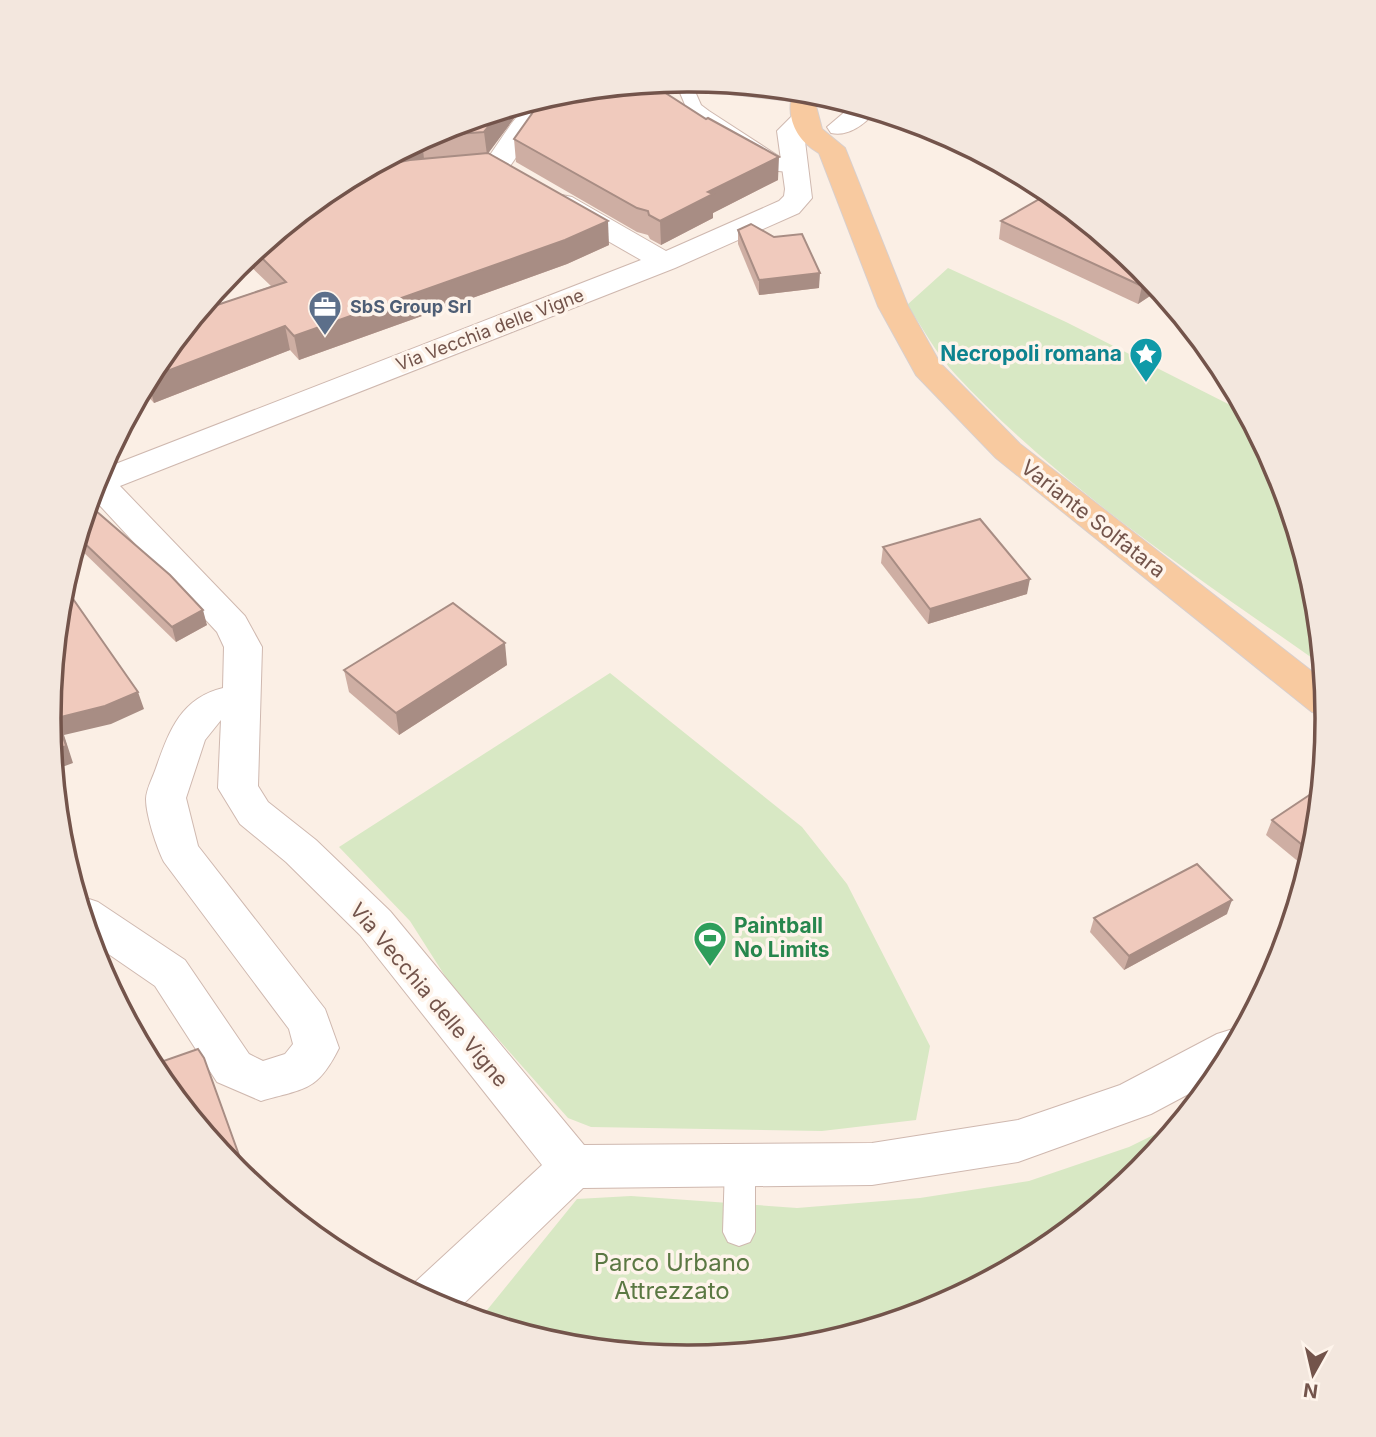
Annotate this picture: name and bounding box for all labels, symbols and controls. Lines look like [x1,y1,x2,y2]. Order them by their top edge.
street label: Via Vecchia delle Vigne [393,284,587,375]
office icon: SbS Group Srl [306,288,344,337]
place label: SbS Group Srl [350,296,472,317]
place icon: Necropoli romana [1127,335,1165,384]
place label: Necropoli romana [940,341,1122,366]
street label: Variante Solfatara [1016,454,1171,583]
street label: Via Vecchia delle Vigne [345,898,514,1092]
place label: Paintball No Limits [734,913,830,962]
sports icon: Paintball No Limits [691,919,729,968]
park label: Parco Urbano Attrezzato [594,1248,750,1305]
north arrow [1278,1339,1348,1409]
text: N [1302,1378,1319,1403]

